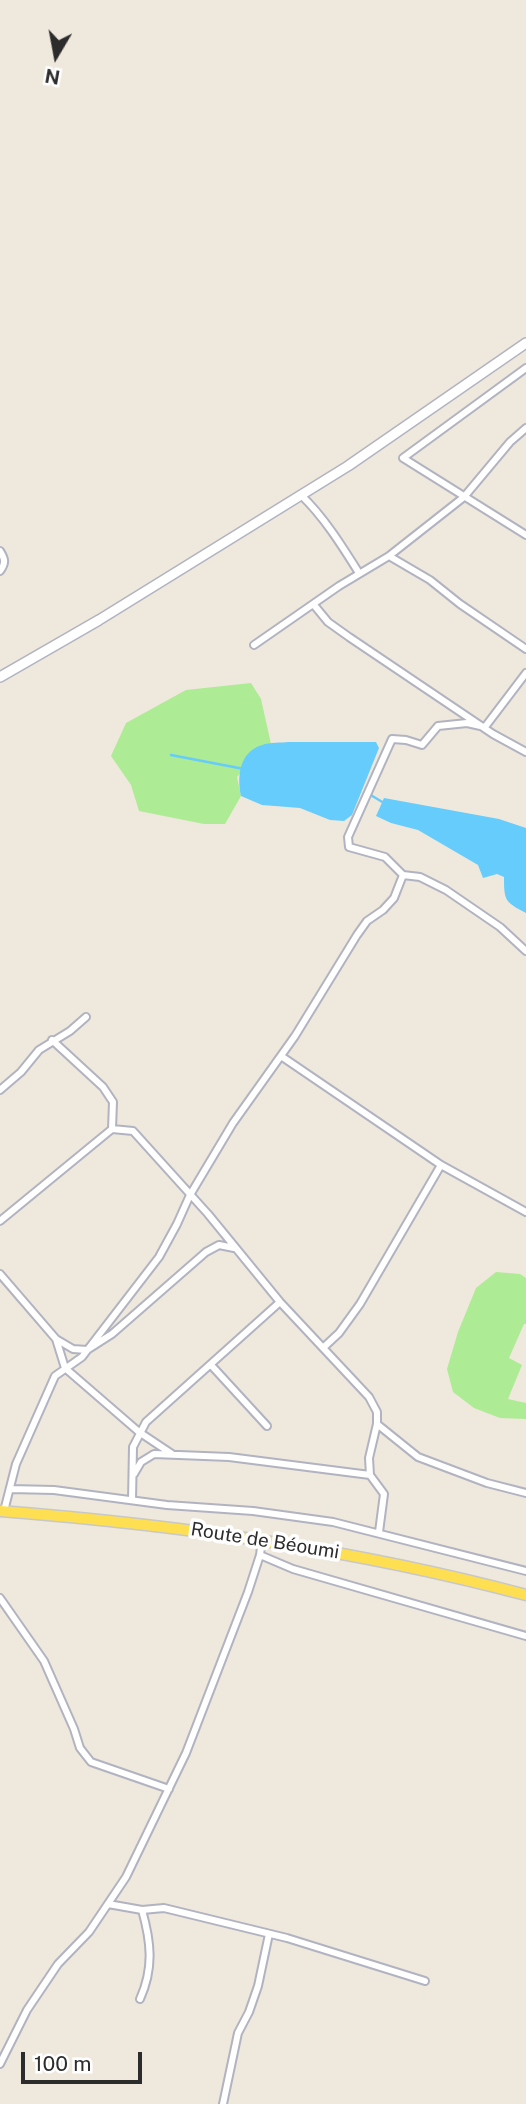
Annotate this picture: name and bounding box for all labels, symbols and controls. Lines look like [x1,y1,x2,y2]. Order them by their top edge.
north arrow [21,21,91,91]
text: N [43,65,62,89]
street label: Route de Béoumi [189,1518,341,1564]
scale bar [24,2038,145,2082]
text: 100 m [34,2051,91,2076]

